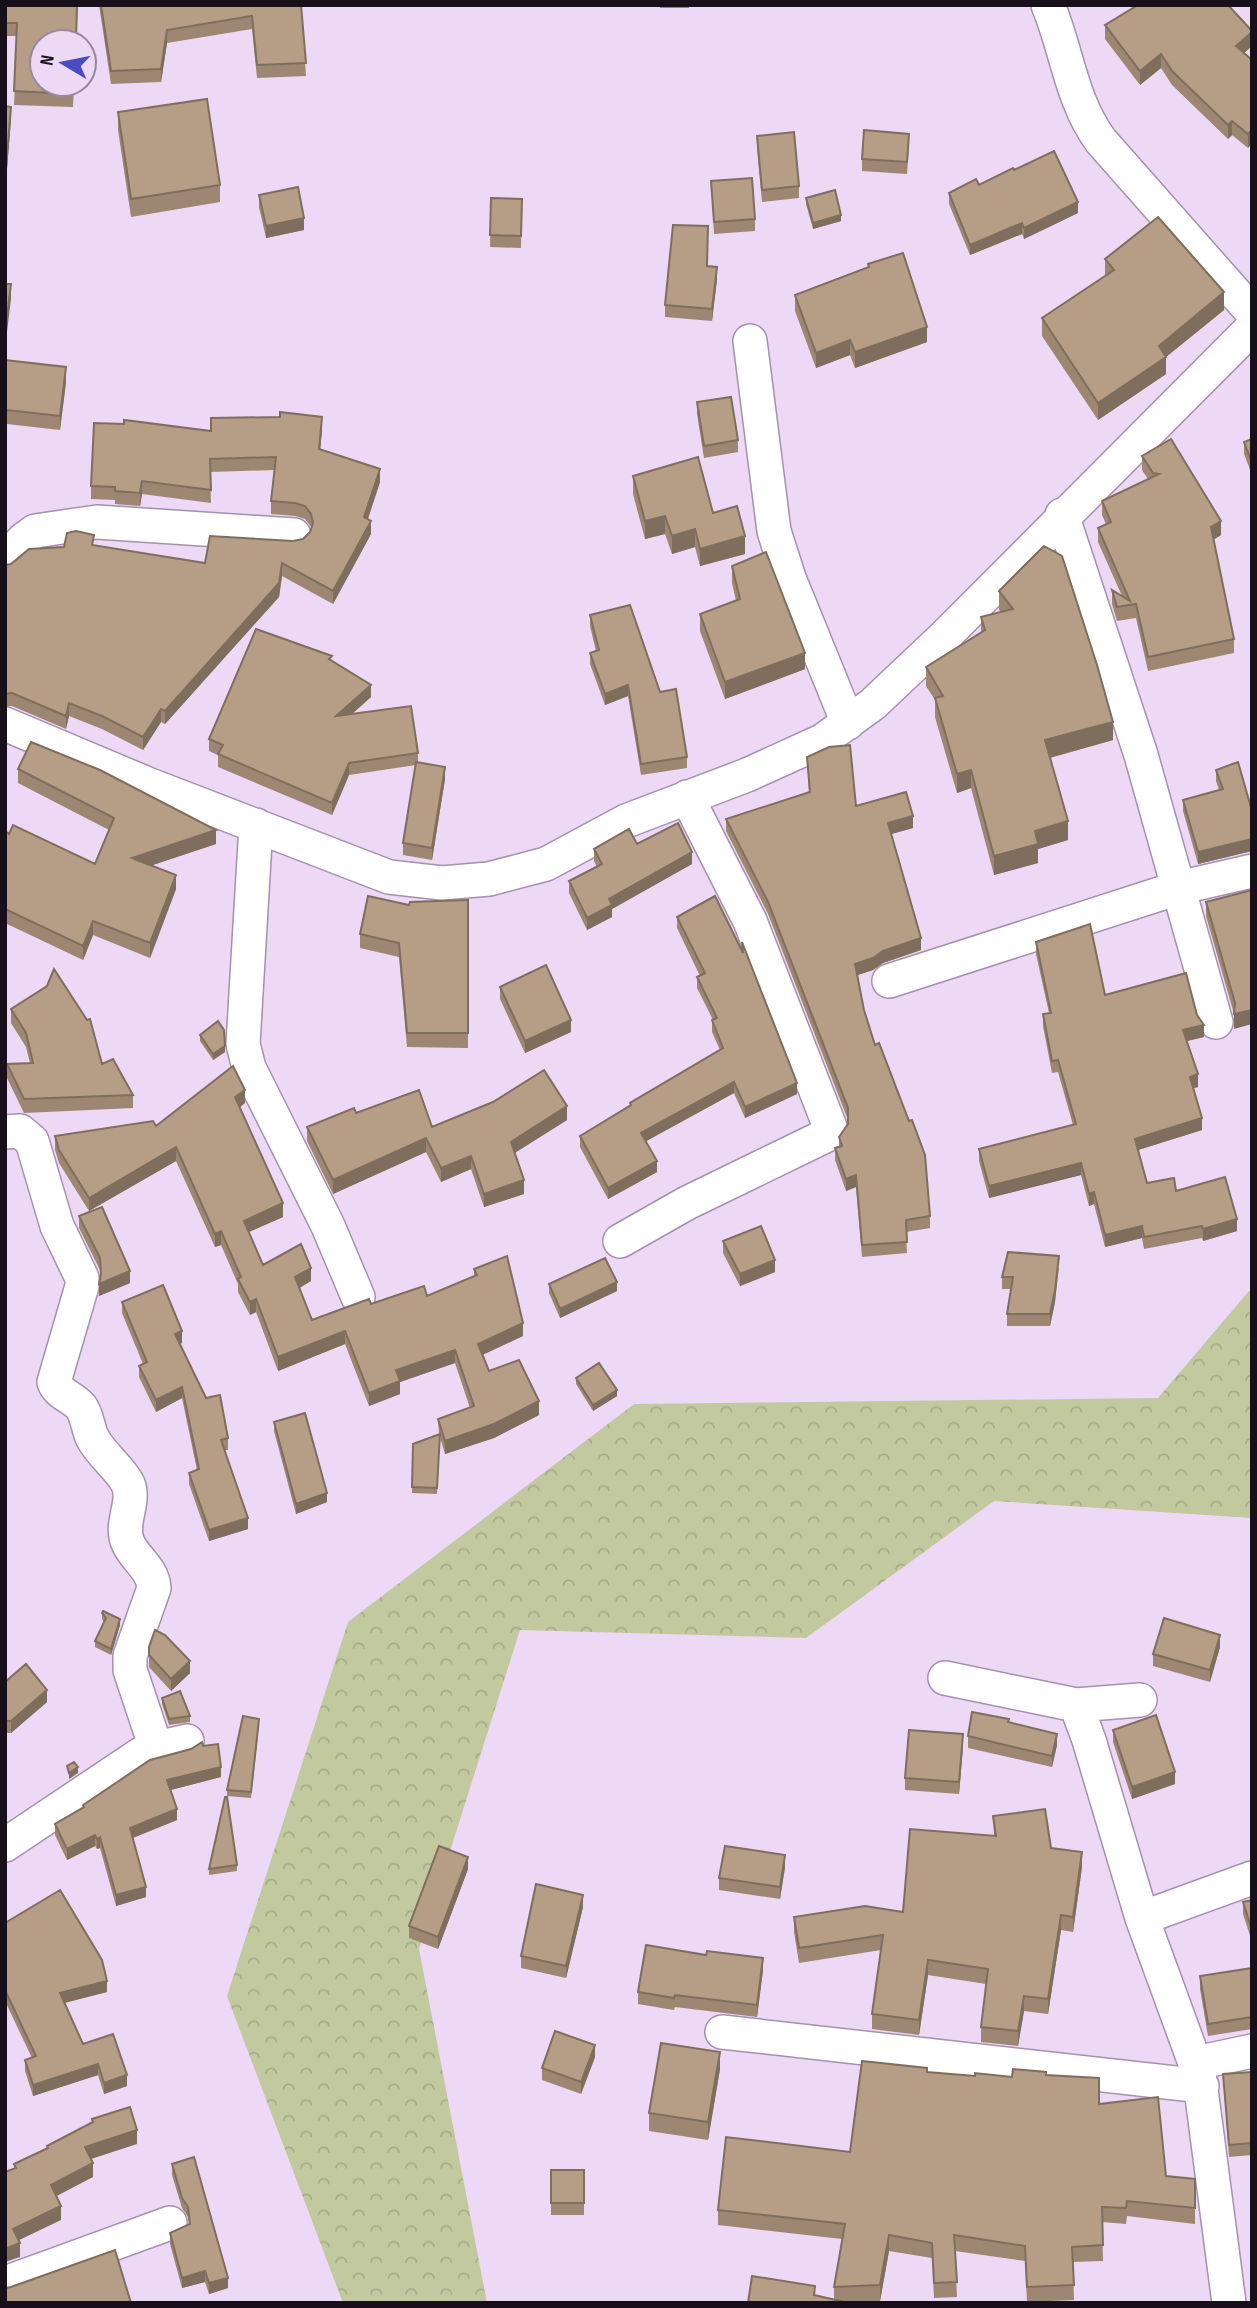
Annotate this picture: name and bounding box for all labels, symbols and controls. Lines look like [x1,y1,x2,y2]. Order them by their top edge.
north arrow [28,28,98,98]
text: N [36,53,60,67]

